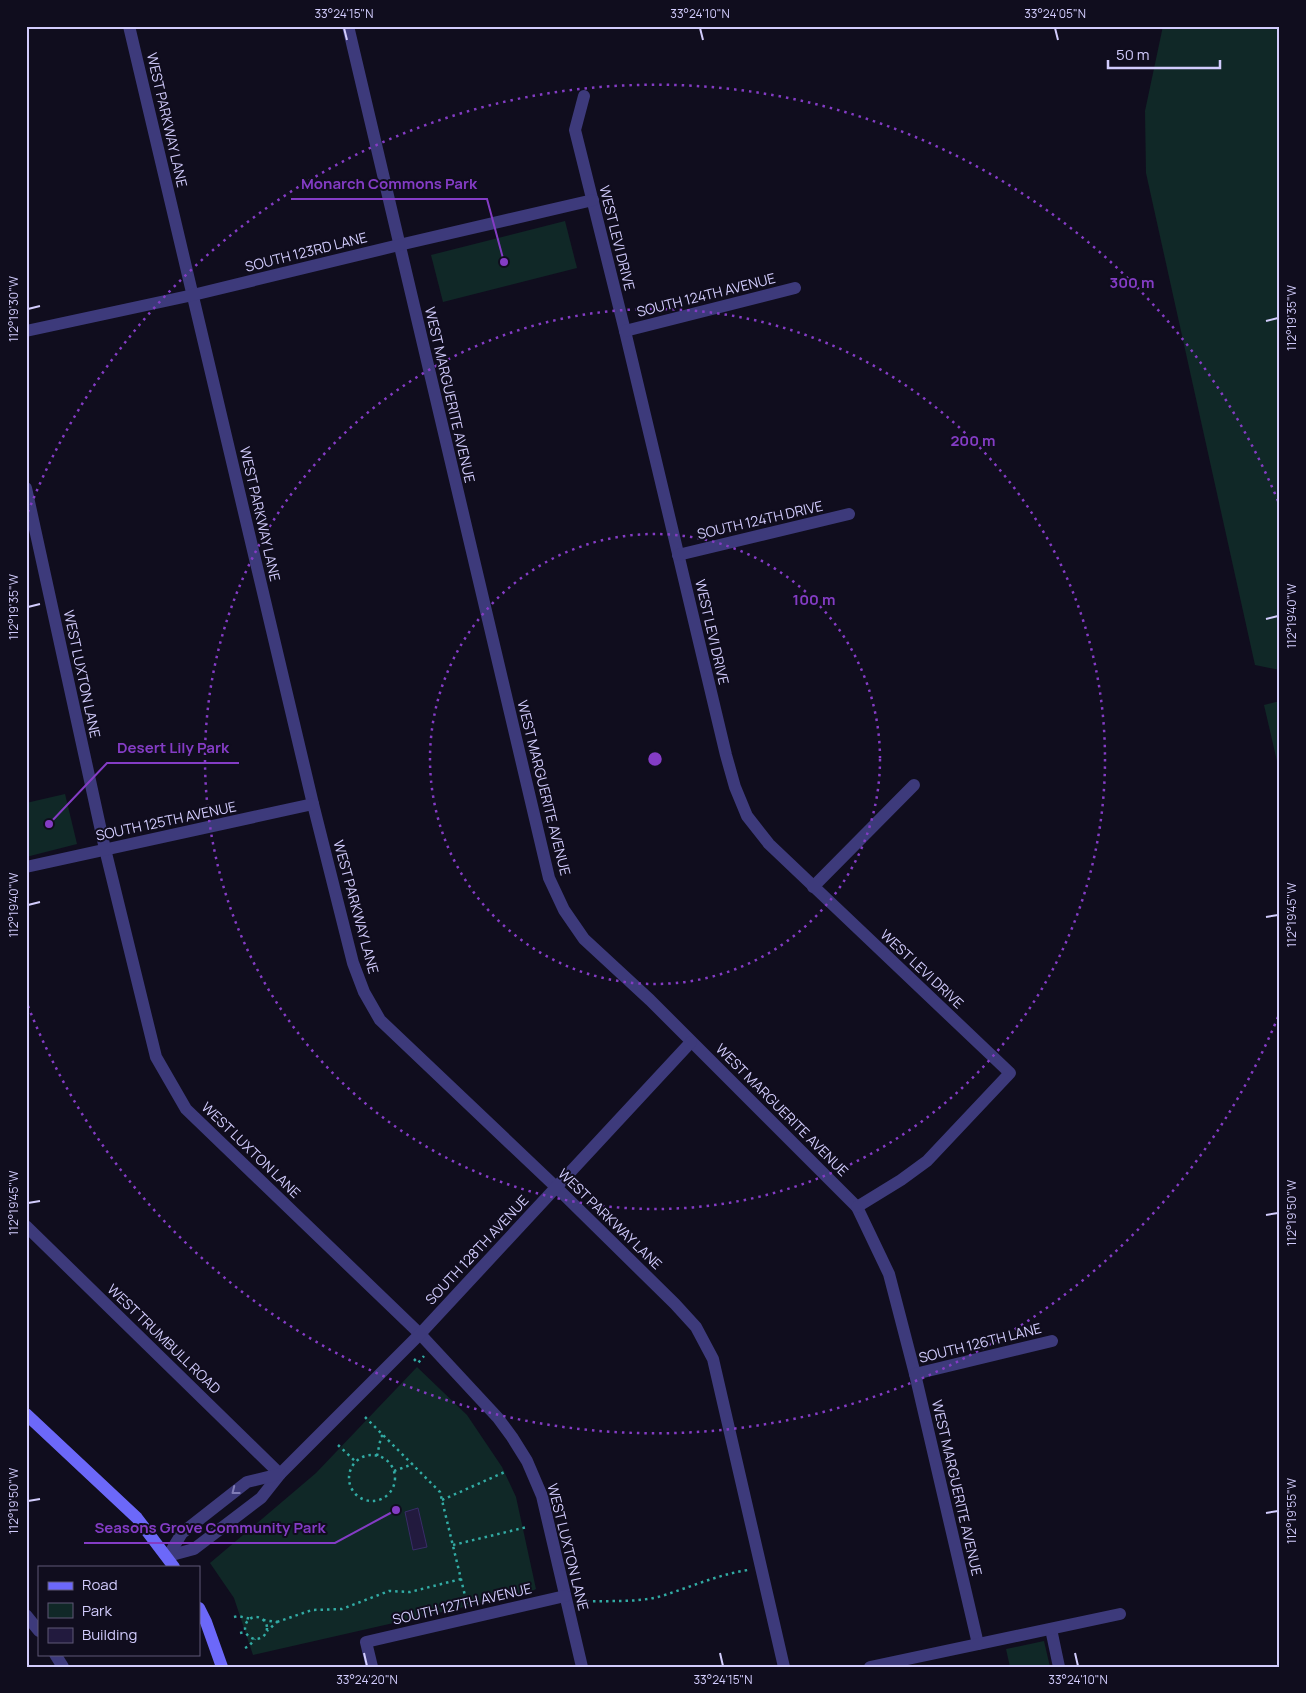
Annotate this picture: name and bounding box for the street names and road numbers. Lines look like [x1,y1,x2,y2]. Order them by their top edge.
street label: WEST PARKWAY LANE [143,51,192,189]
street label: WEST LEVI DRIVE [595,183,640,292]
street label: SOUTH 123RD LANE [243,227,369,276]
street label: SOUTH 124TH AVENUE [635,268,777,321]
street label: WEST MARGUERITE AVENUE [421,305,480,485]
street label: WEST PARKWAY LANE [236,445,285,583]
street label: SOUTH 124TH DRIVE [695,496,825,543]
street label: WEST LEVI DRIVE [691,577,734,686]
street label: WEST LUXTON LANE [60,608,105,740]
street label: WEST MARGUERITE AVENUE [513,698,575,878]
street label: SOUTH 125TH AVENUE [94,796,238,845]
street label: WEST PARKWAY LANE [330,838,383,976]
street label: WEST LEVI DRIVE [877,925,968,1012]
street label: WEST MARGUERITE AVENUE [712,1039,853,1180]
street label: WEST LUXTON LANE [198,1097,305,1202]
street label: WEST PARKWAY LANE [554,1164,666,1273]
street label: SOUTH 128TH AVENUE [421,1191,532,1309]
street label: WEST TRUMBULL ROAD [104,1280,225,1398]
street label: SOUTH 126TH LANE [917,1318,1043,1367]
street label: WEST MARGUERITE AVENUE [928,1398,987,1578]
street label: WEST LUXTON LANE [543,1481,593,1613]
street label: SOUTH 127TH AVENUE [390,1578,533,1629]

